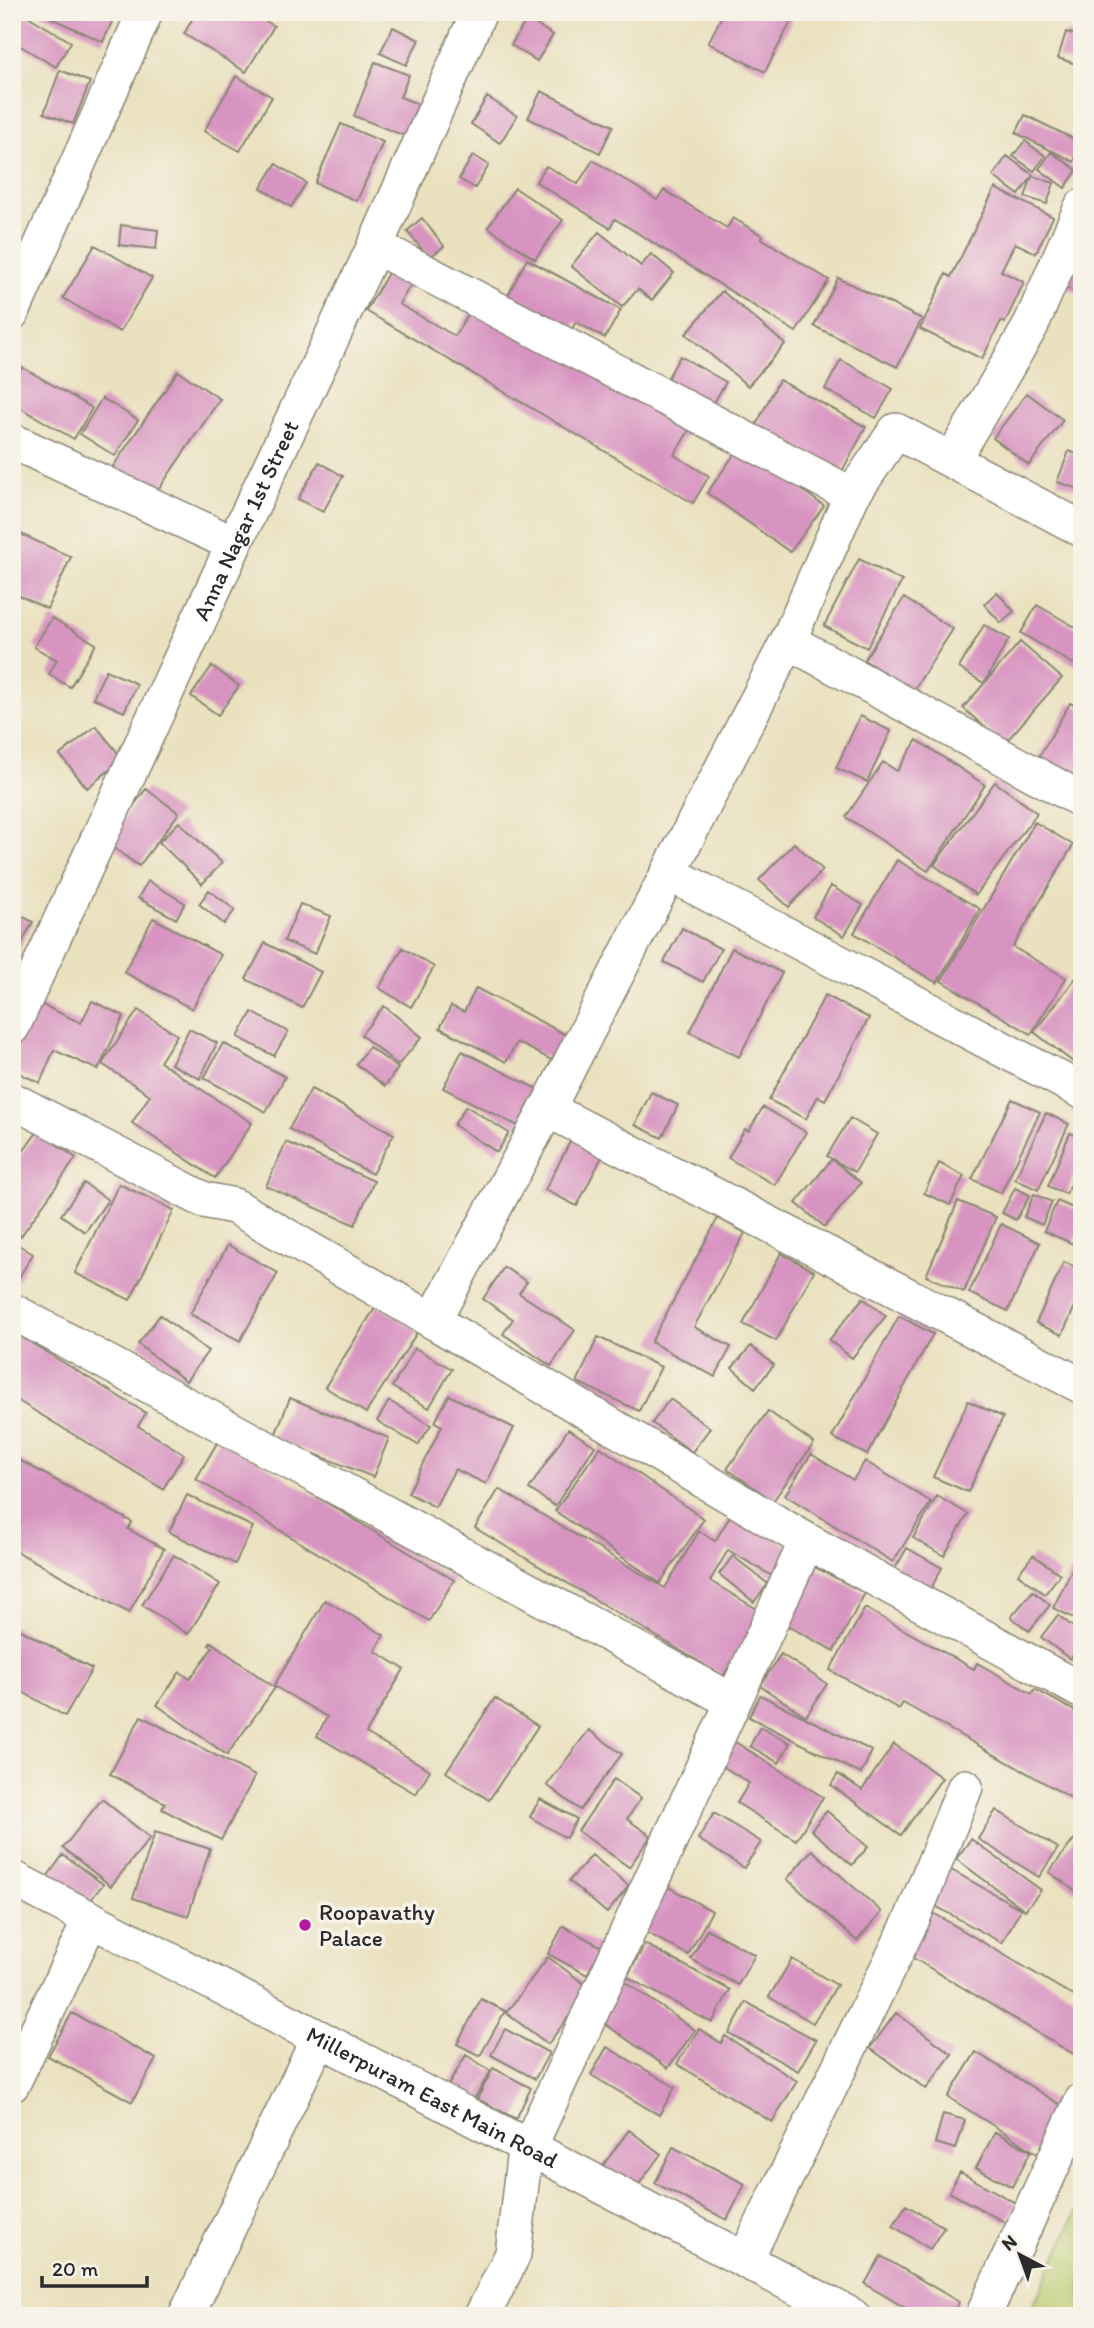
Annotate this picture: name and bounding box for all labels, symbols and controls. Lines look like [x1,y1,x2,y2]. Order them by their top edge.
street label: Anna Nagar 1st Street [187,415,305,625]
place label: Roopavathy Palace [319,1898,435,1952]
marker: Roopavathy Palace [297,1917,313,1933]
street label: Millerpuram East Main Road [302,2020,563,2174]
north arrow [986,2220,1056,2290]
text: N [997,2230,1022,2255]
scale bar [42,2244,147,2288]
text: 20 m [52,2256,99,2281]

